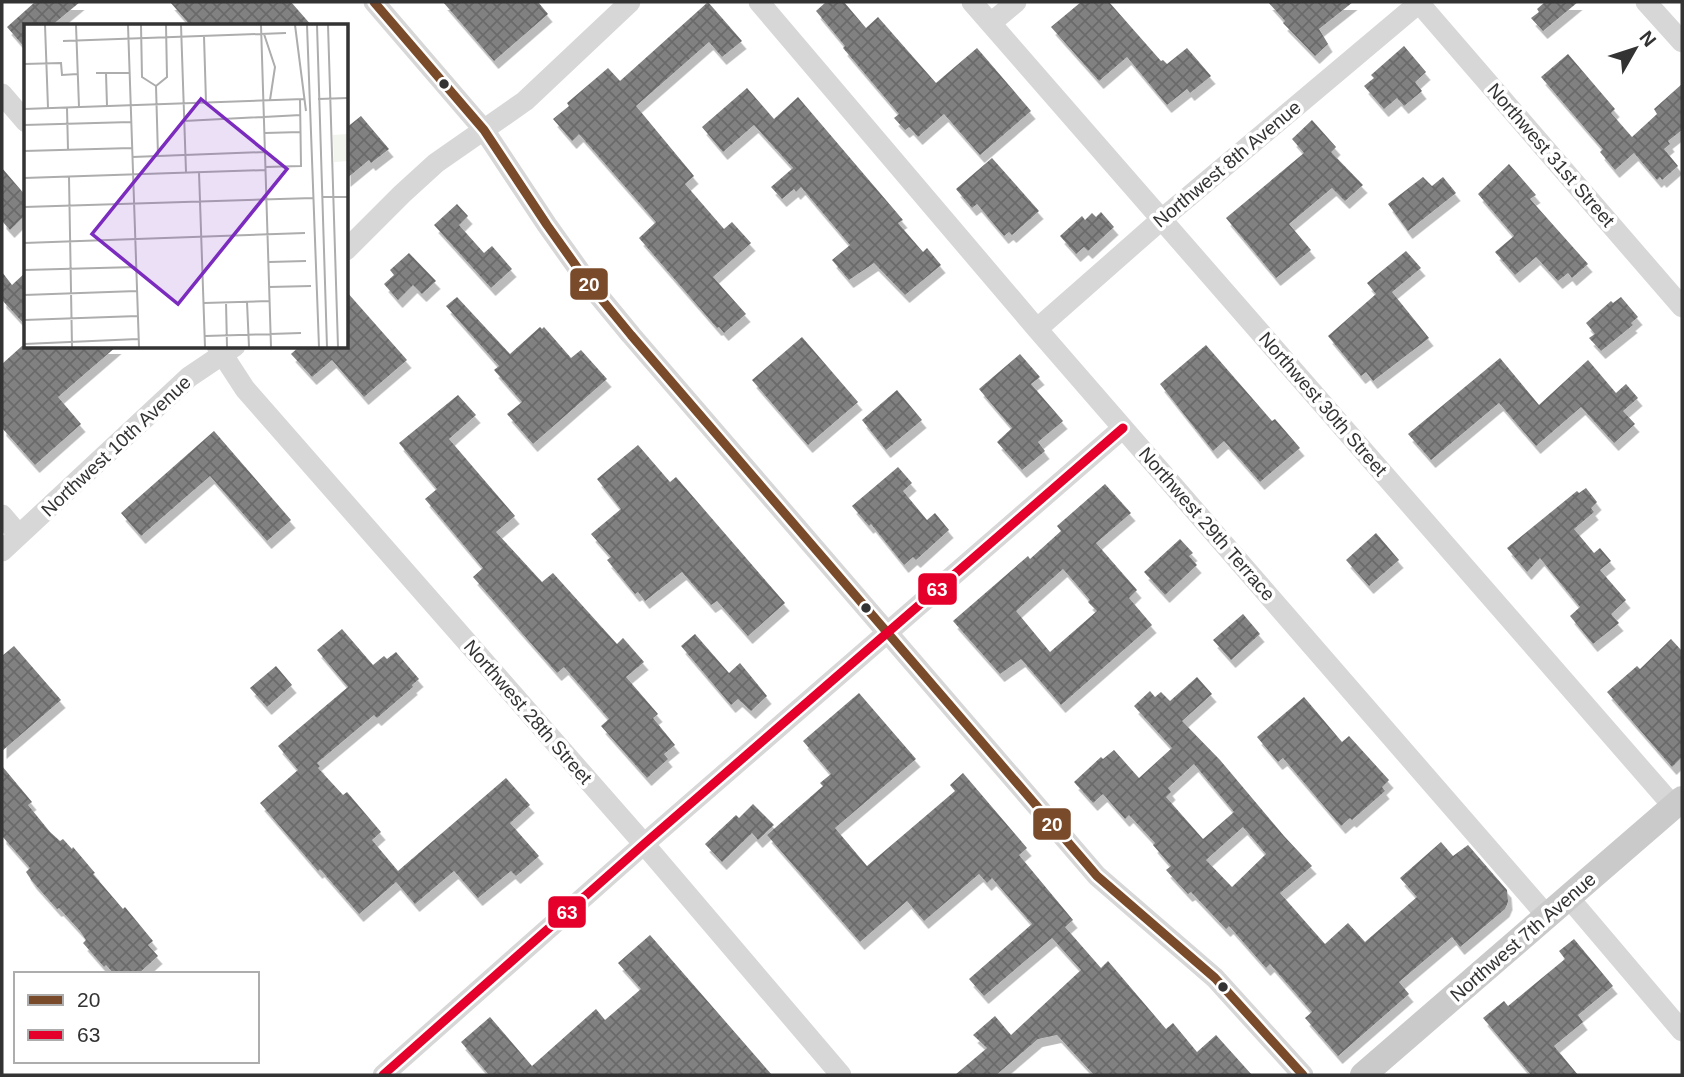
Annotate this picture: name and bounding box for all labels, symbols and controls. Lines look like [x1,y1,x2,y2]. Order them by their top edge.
north arrow [1600,14,1670,84]
inset map [24,24,348,348]
text: N [1635,27,1660,51]
unlabelled marker [437,77,451,91]
street label: Northwest 31st Street [1483,79,1619,231]
street label: Northwest 8th Avenue [1149,96,1305,232]
line badge: 20 [569,267,609,301]
text: 20 [578,274,600,295]
street label: Northwest 30th Street [1255,328,1392,481]
street label: Northwest 10th Avenue [37,371,195,521]
street label: Northwest 29th Terrace [1135,443,1279,605]
line badge: 63 [917,572,958,606]
text: 63 [926,579,948,600]
unlabelled marker [859,601,873,615]
street label: Northwest 28th Street [460,636,597,789]
line badge: 20 [1032,807,1072,841]
text: 20 [1041,814,1063,835]
street label: Northwest 7th Avenue [1446,868,1600,1006]
line badge: 63 [547,895,587,929]
text: 63 [556,902,578,923]
legend [14,972,259,1063]
unlabelled marker [1216,980,1230,994]
text: 20 [77,988,100,1011]
text: 63 [77,1023,100,1046]

